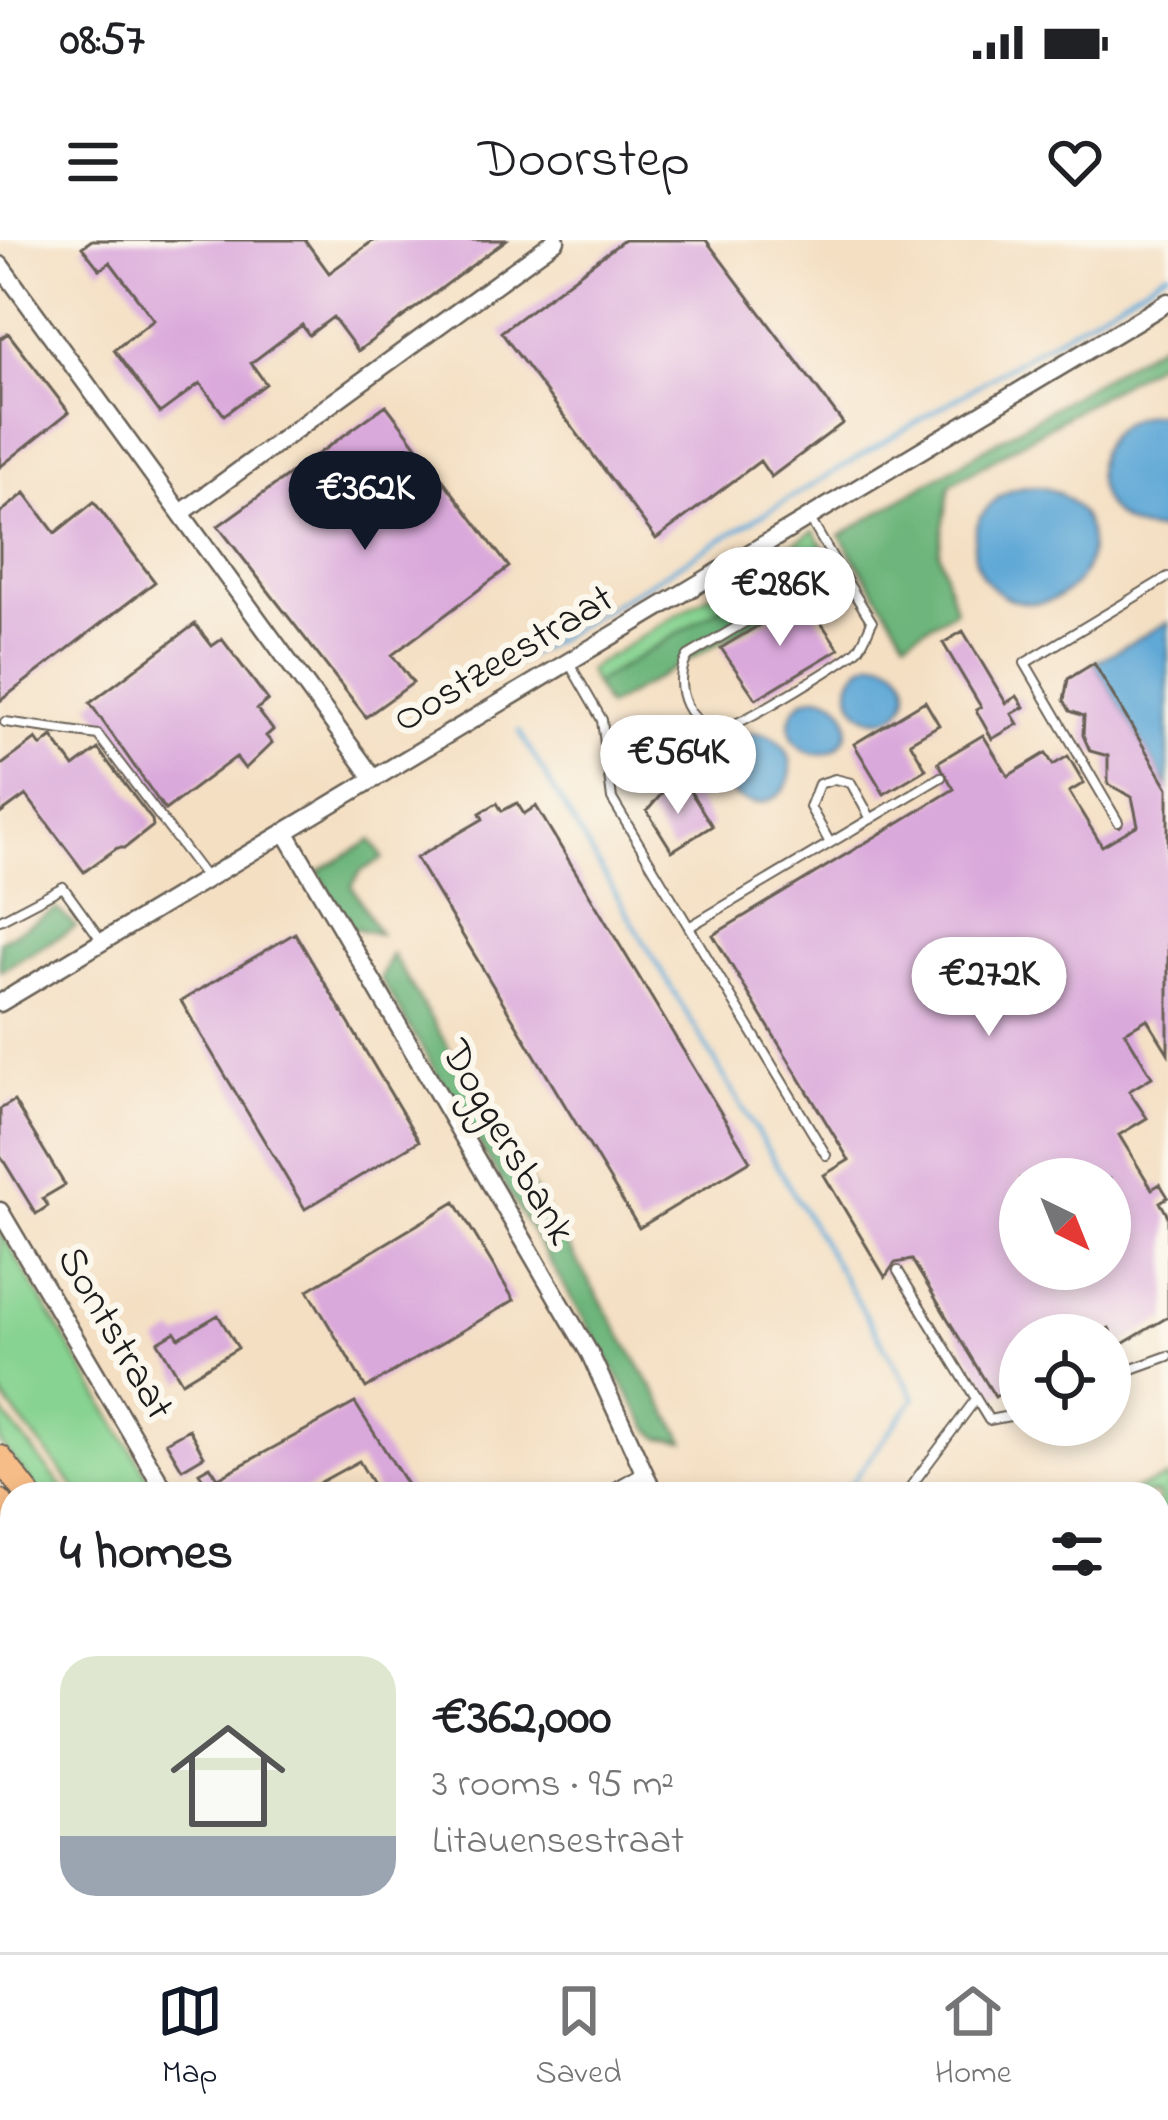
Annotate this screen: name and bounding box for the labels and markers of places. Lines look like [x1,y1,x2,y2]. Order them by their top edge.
pin: €362K [281,451,449,553]
pin: €286K [696,547,864,649]
pin: €564K [594,715,762,817]
pin: €272K [905,937,1073,1039]

